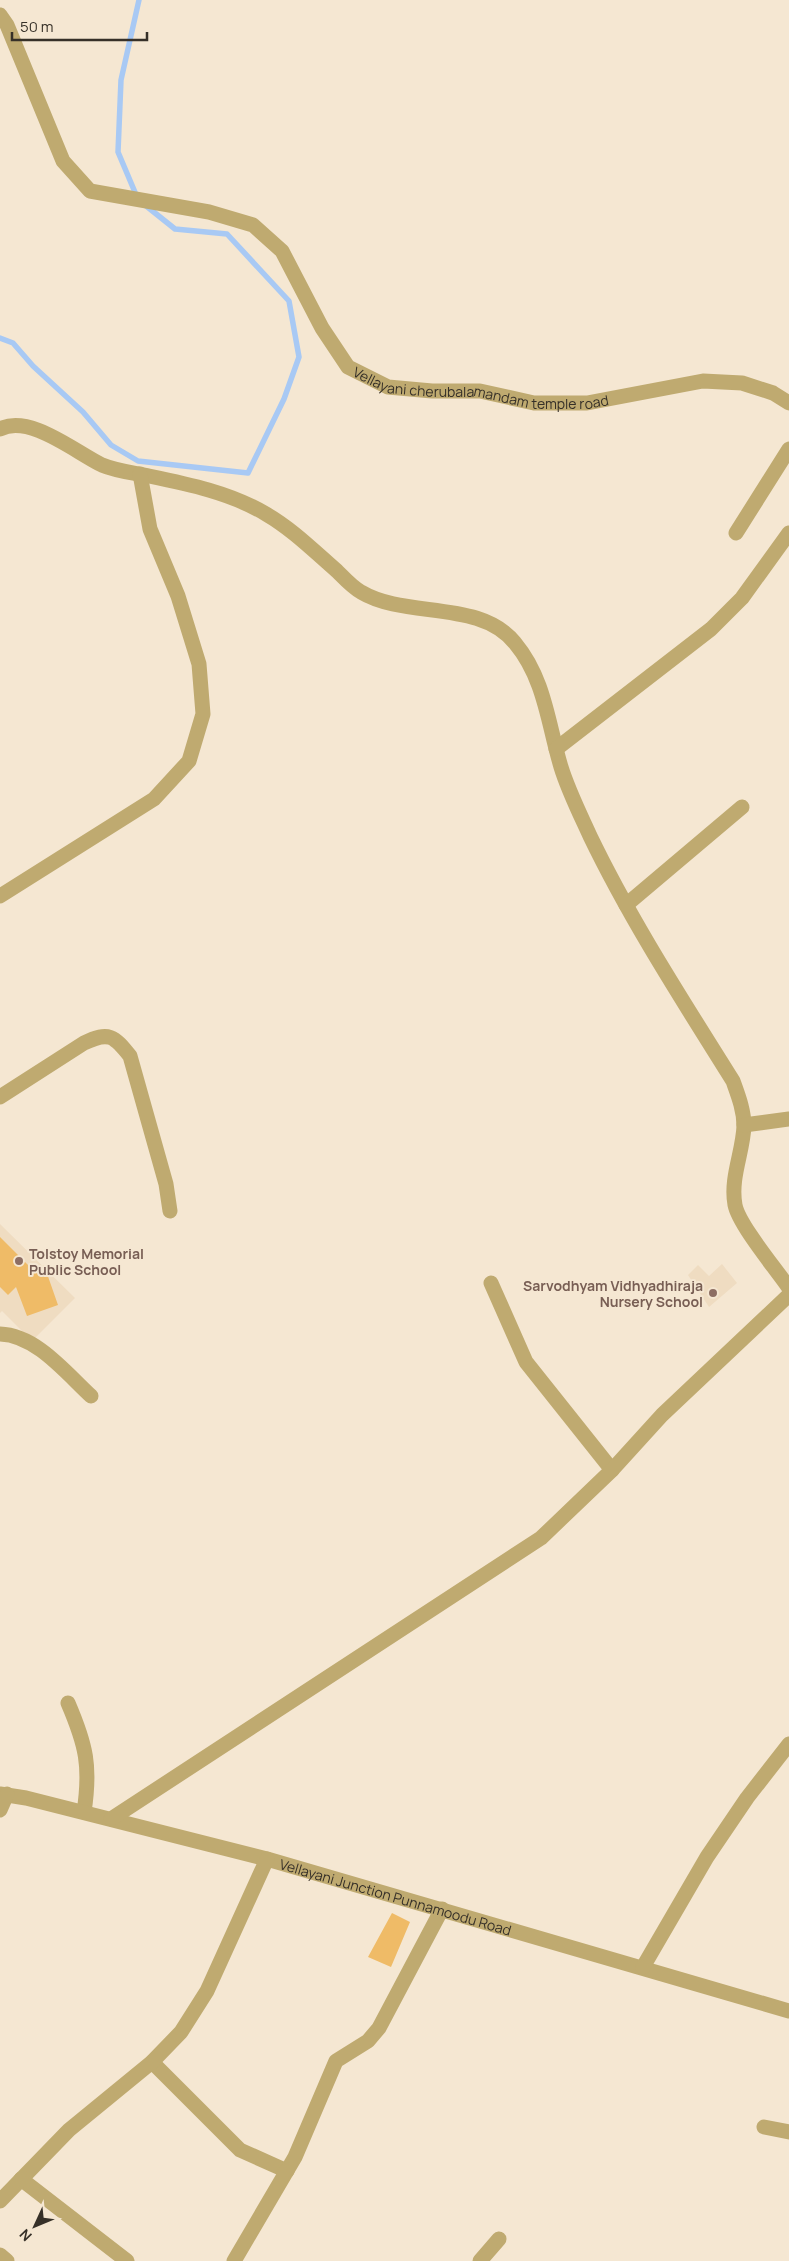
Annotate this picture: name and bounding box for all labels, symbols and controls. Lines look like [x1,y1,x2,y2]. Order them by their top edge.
scale bar [12,10,148,42]
text: 50 m [20,16,54,37]
street label: Vellayani cherubalamandam temple road [350,362,610,413]
place label: Tolstoy Memorial Public School [29,1244,144,1279]
marker: Tolstoy Memorial Public School [13,1255,25,1267]
place label: Sarvodhyam Vidhyadhiraja Nursery School [523,1276,703,1311]
marker: Sarvodhyam Vidhyadhiraja Nursery School [707,1287,719,1299]
street label: Vellayani Junction Punnamoodu Road [278,1854,514,1939]
north arrow [10,2201,60,2251]
text: N [15,2225,36,2246]

